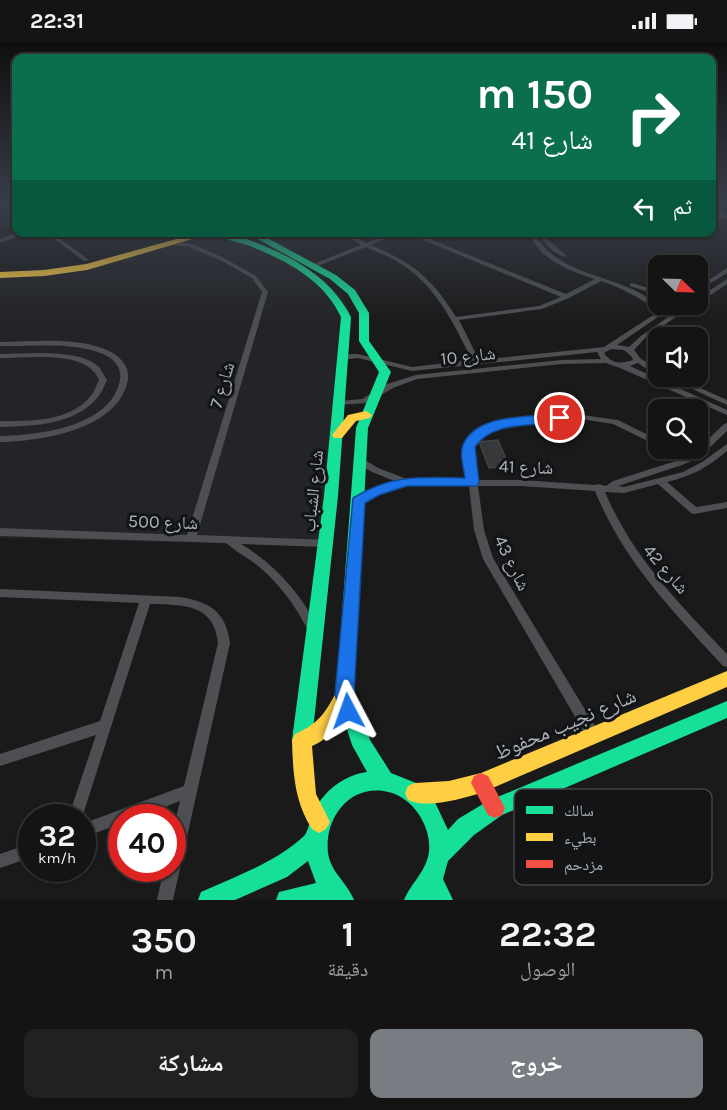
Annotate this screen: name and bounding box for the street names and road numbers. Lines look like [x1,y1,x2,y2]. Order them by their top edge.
street label: شارع 10 [439,342,497,370]
street label: شارع 7 [205,359,239,411]
street label: شارع الشباب [298,449,328,533]
street label: شارع 41 [498,455,554,479]
street label: شارع 500 [128,510,198,534]
street label: شارع 43 [489,532,535,594]
street label: شارع 42 [638,540,694,598]
street label: شارع نجيب محفوظ [490,683,640,766]

